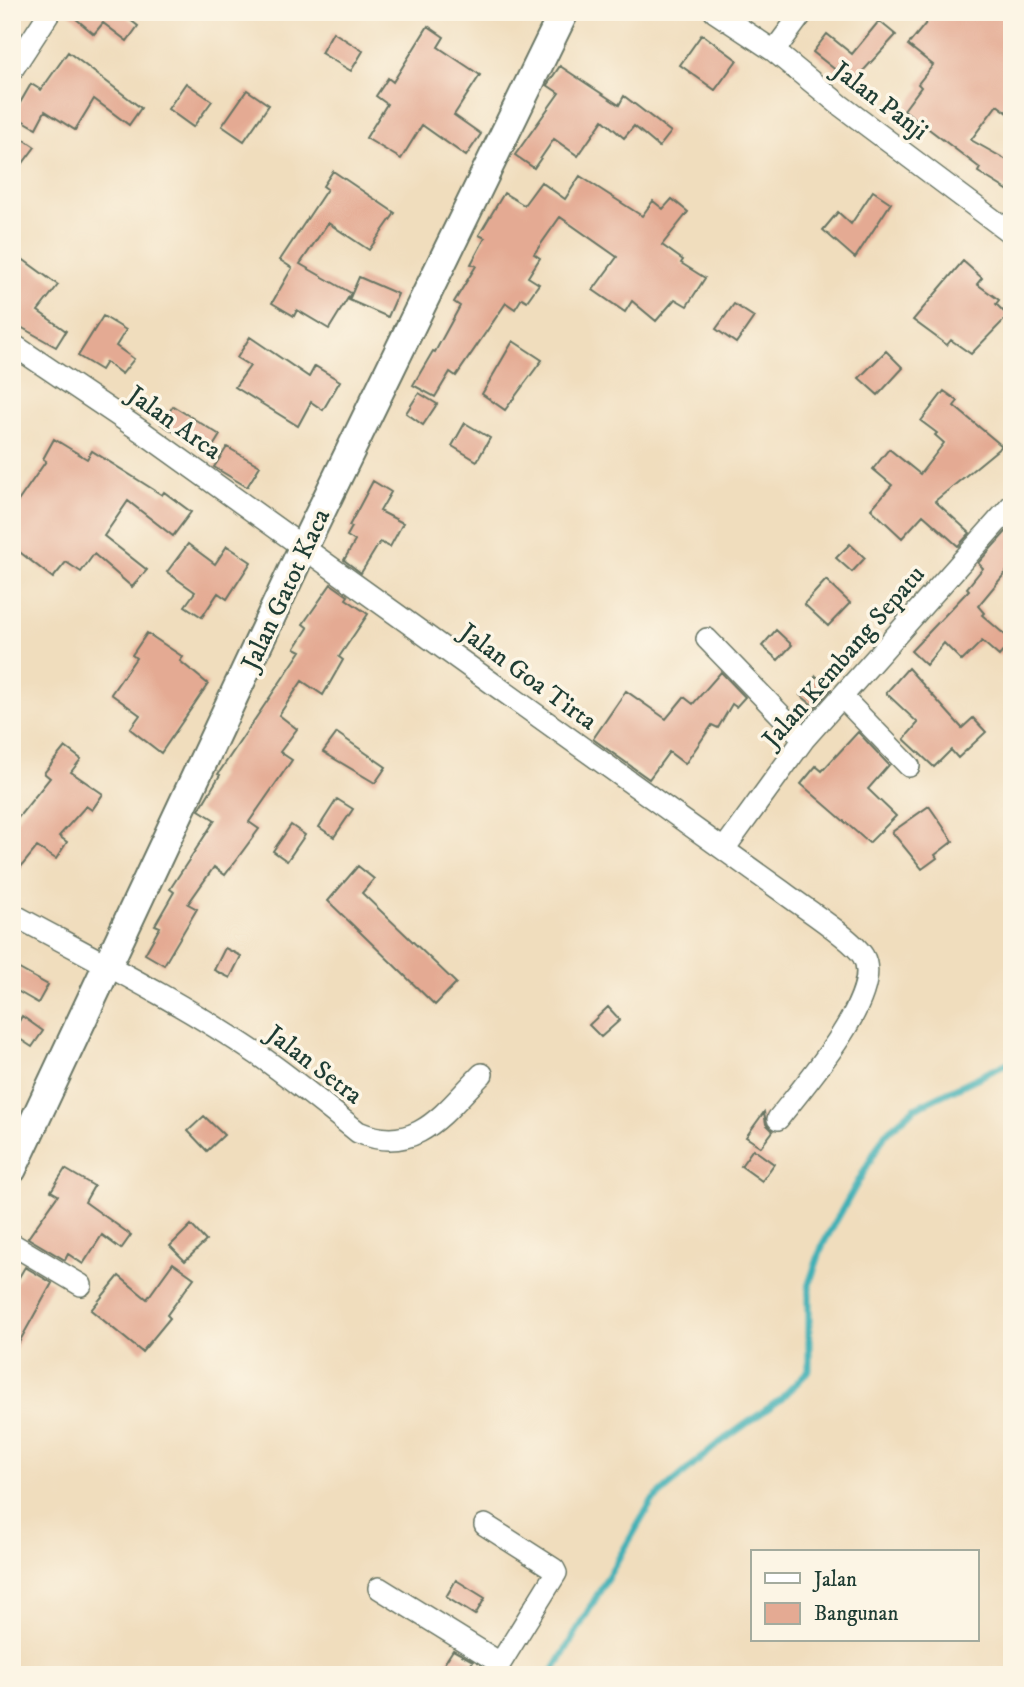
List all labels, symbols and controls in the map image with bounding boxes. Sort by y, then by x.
street label: Jalan Panji [824,53,935,148]
street label: Jalan Arca [119,378,228,468]
street label: Jalan Gatot Kaca [234,504,338,678]
street label: Jalan Kembang Sepatu [754,559,933,757]
street label: Jalan Goa Tirta [451,615,603,738]
street label: Jalan Setra [258,1017,369,1112]
legend [751,1550,978,1642]
text: Jalan [812,1567,857,1593]
text: Bangunan [814,1601,898,1627]

